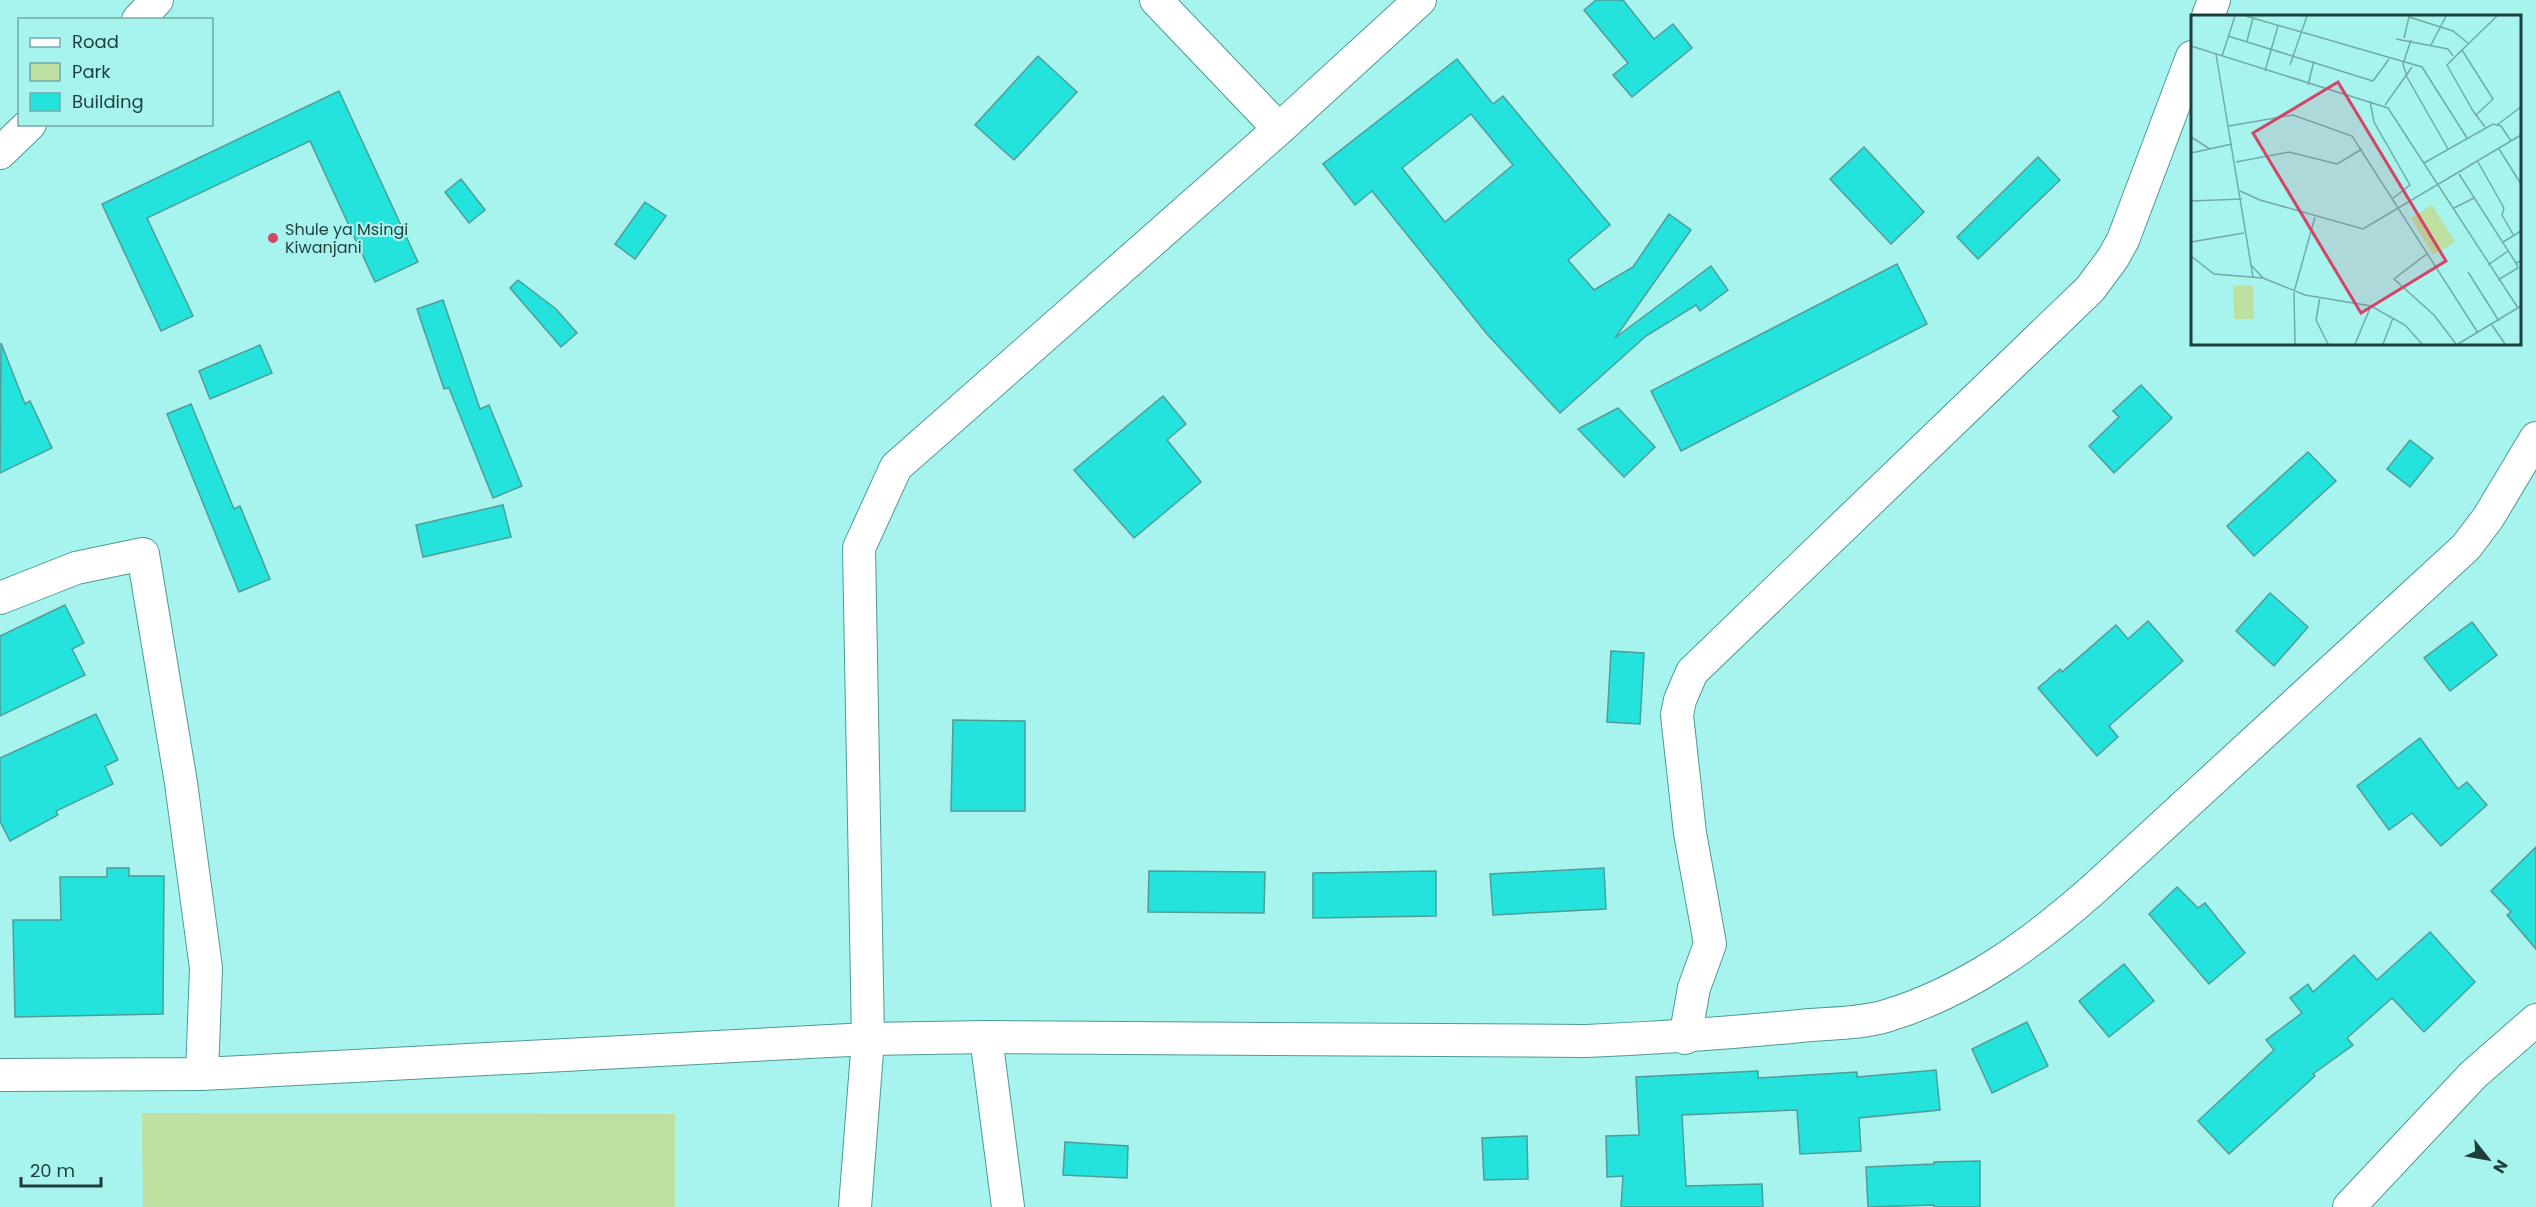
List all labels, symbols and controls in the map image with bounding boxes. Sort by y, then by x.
inset map [2191,15,2521,345]
legend [18,18,213,126]
text: Road [72,29,119,54]
text: Park [72,59,111,84]
text: Building [72,89,144,114]
place label: Shule ya Msingi Kiwanjani [285,218,408,259]
marker: Shule ya Msingi Kiwanjani [266,231,280,245]
north arrow [2458,1129,2518,1189]
scale bar [21,1150,100,1188]
text: N [2487,1155,2513,1178]
text: 20 m [30,1158,75,1183]

